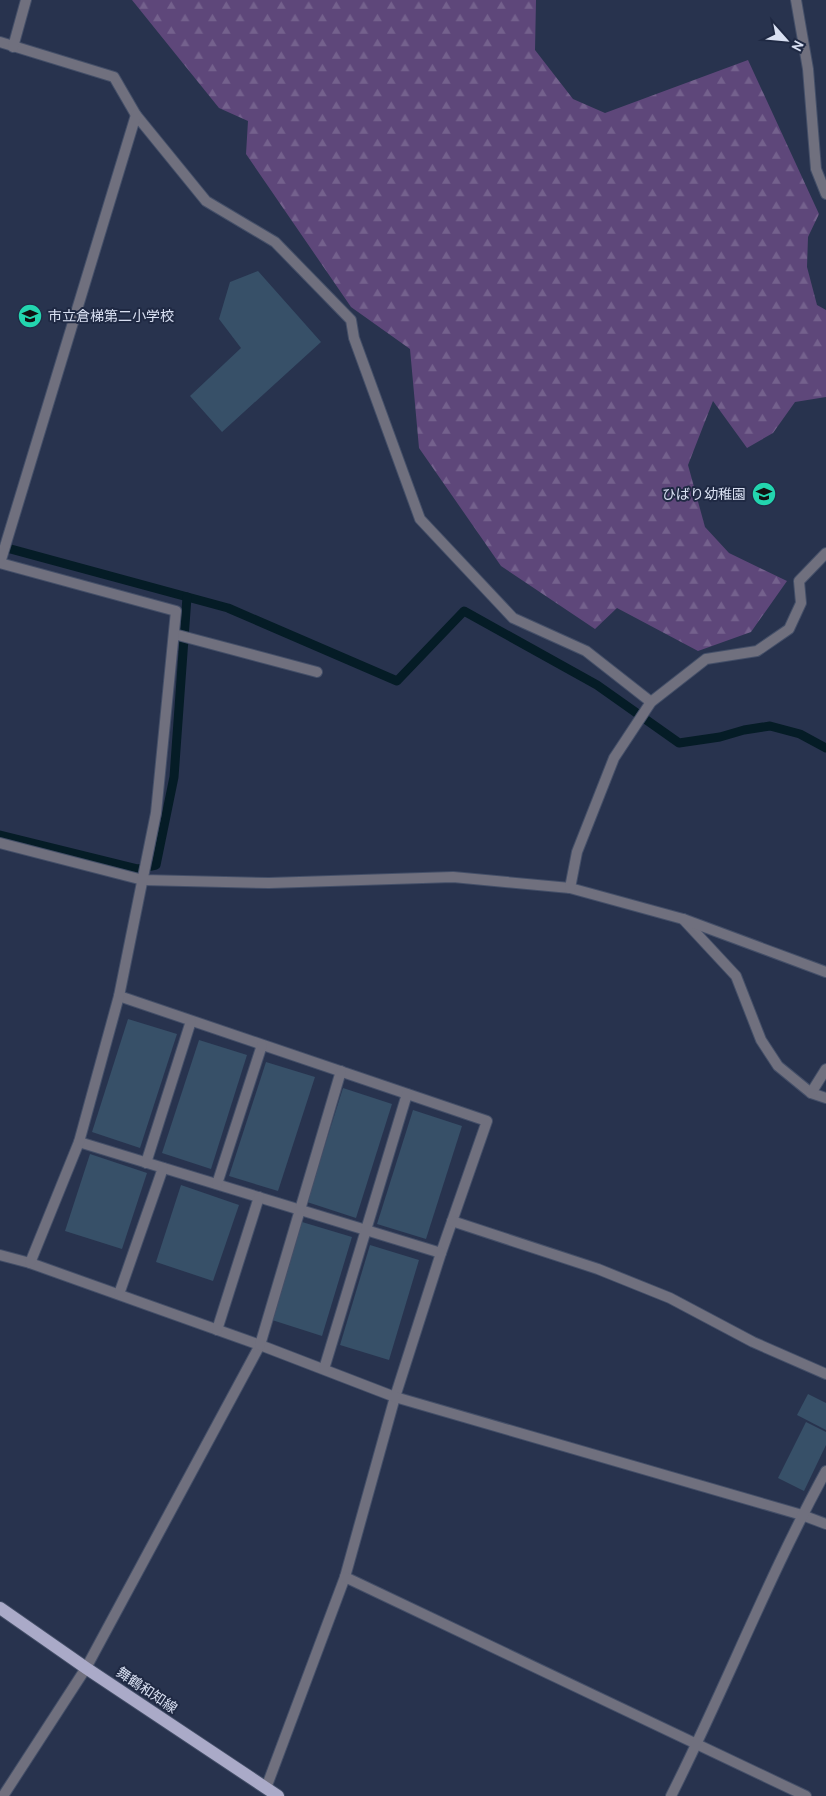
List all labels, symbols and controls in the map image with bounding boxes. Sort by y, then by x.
north arrow [761,15,811,65]
text: N [787,37,808,54]
school or university icon: 市立倉梯第二小学校 [17,303,43,329]
place label: 市立倉梯第二小学校 [48,307,174,325]
school or university icon: ひばり幼稚園 [751,481,777,507]
place label: ひばり幼稚園 [662,485,746,503]
street label: 舞鶴和知線 [113,1663,181,1717]

